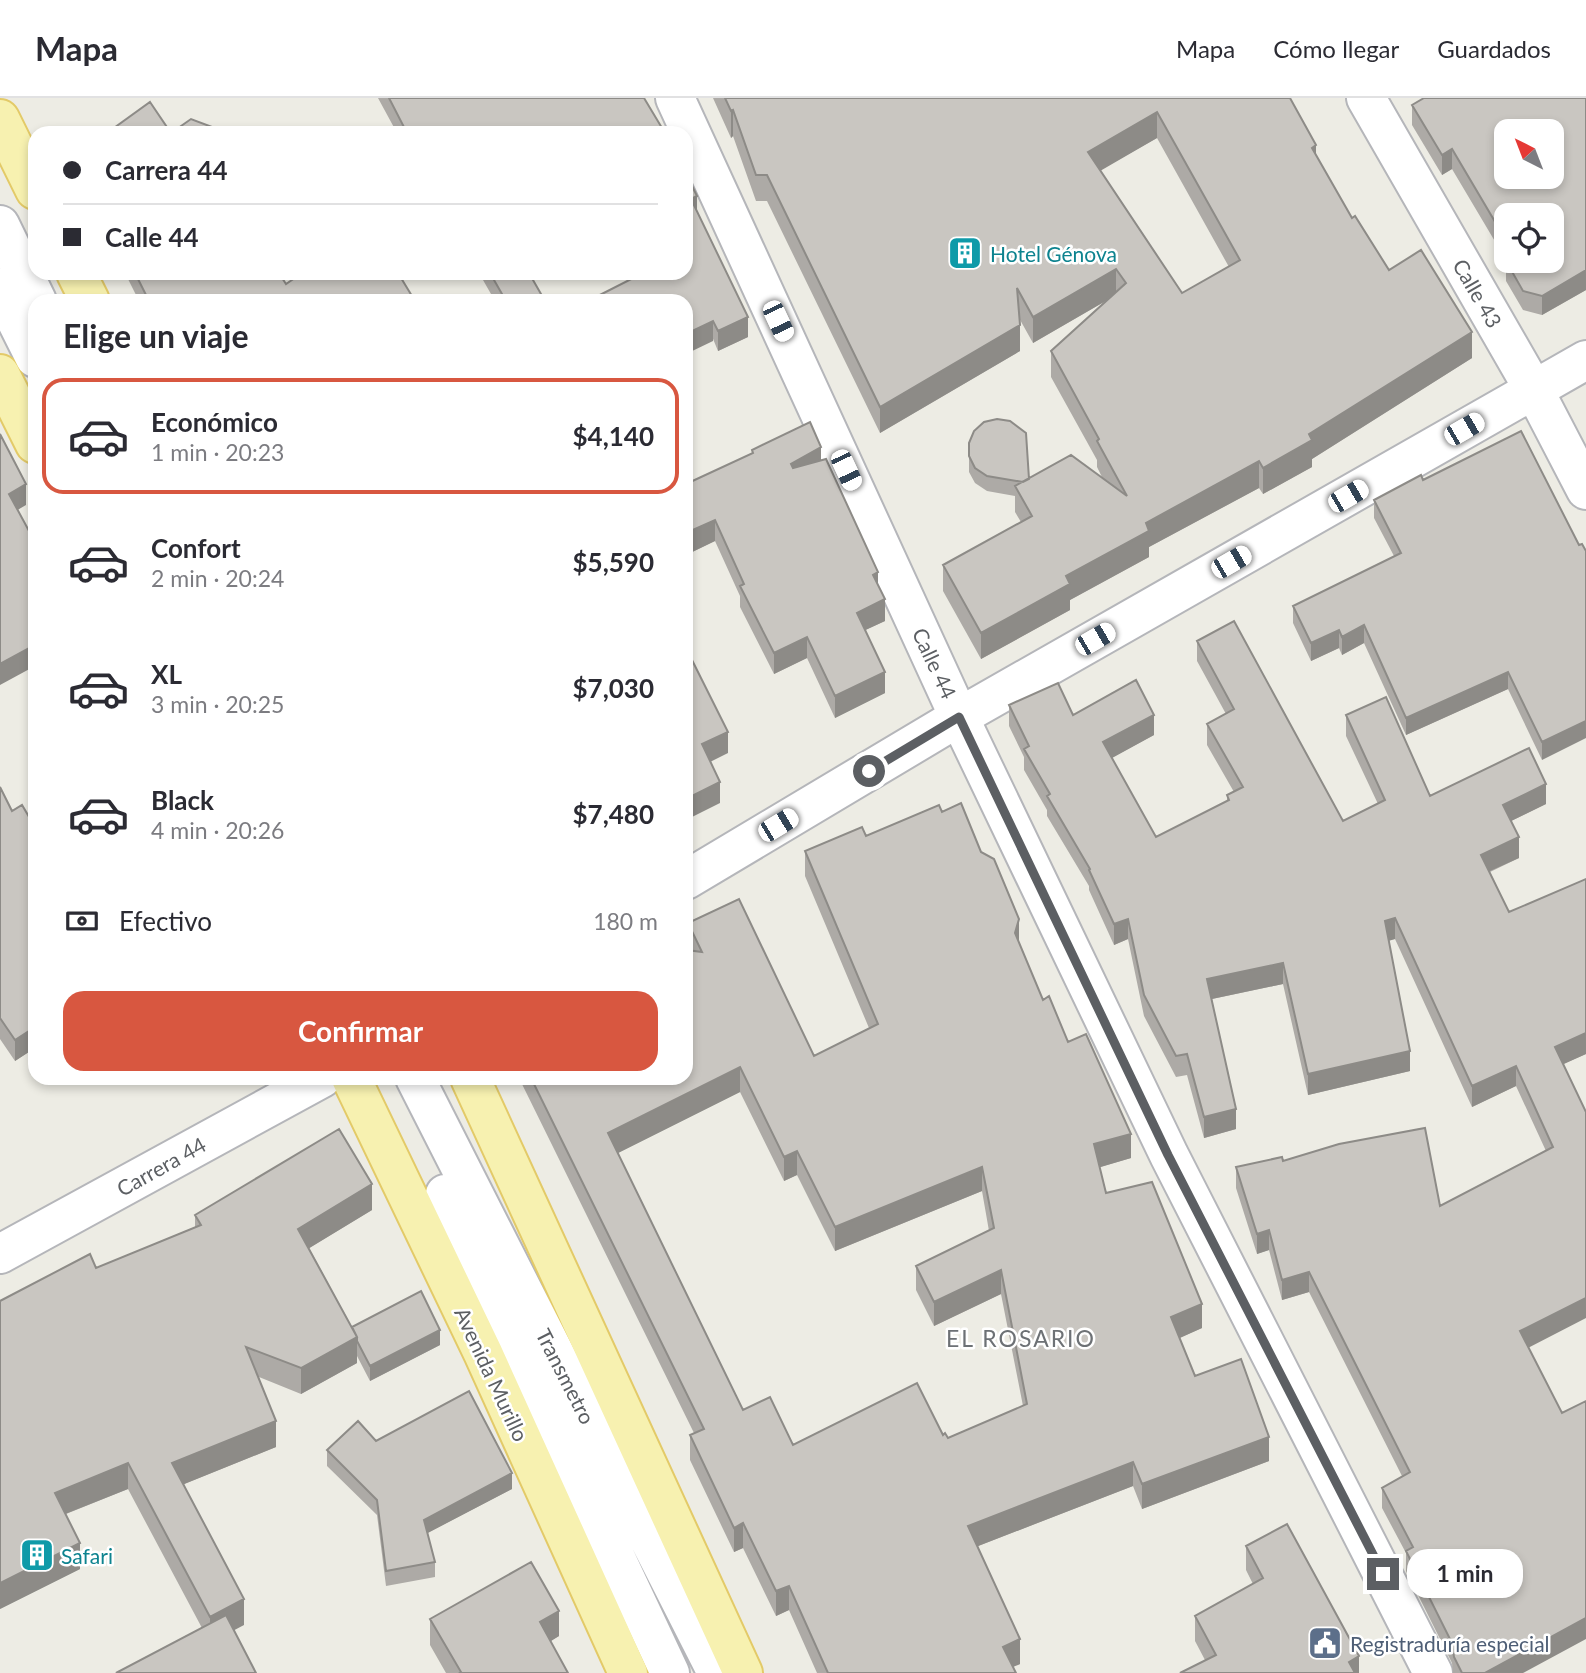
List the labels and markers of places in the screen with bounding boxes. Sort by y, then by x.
building icon: Hotel Génova [946,234,984,272]
place label: Hotel Génova [990,241,1117,266]
building icon: Safari [18,1536,56,1574]
place label: Safari [61,1543,113,1568]
public building icon: Registraduría especial [1306,1624,1344,1662]
place label: Registraduría especial [1350,1631,1550,1656]

